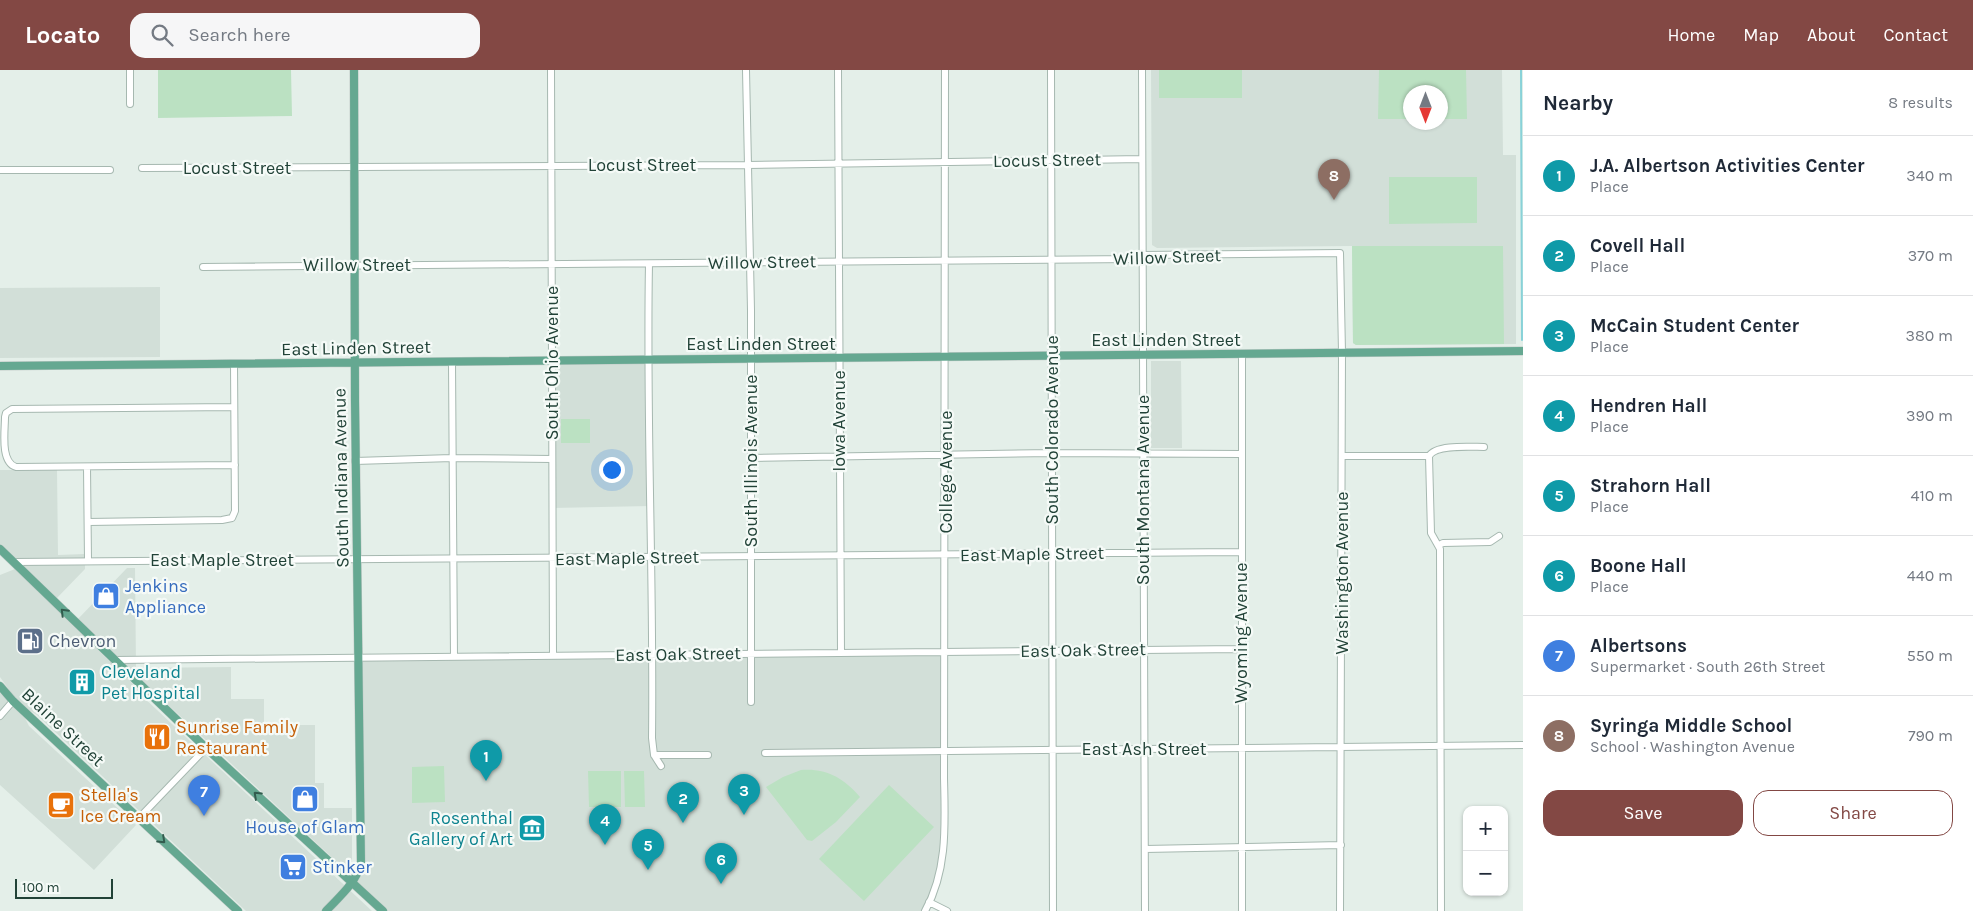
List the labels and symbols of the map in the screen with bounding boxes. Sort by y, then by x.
north arrow [1403,85,1448,130]
street label: Locust Street [993,148,1102,172]
street label: Locust Street [588,154,696,176]
street label: Locust Street [183,157,291,179]
pin: 8 [1318,159,1350,200]
street label: Willow Street [1113,244,1222,270]
street label: Willow Street [708,250,816,274]
street label: Willow Street [303,254,411,276]
street label: South Ohio Avenue [541,286,563,440]
street label: East Linden Street [1091,329,1241,351]
street label: East Linden Street [686,333,836,355]
street label: South Colorado Avenue [1041,335,1063,525]
street label: East Linden Street [281,336,431,360]
street label: Iowa Avenue [828,370,850,472]
street label: South Illinois Avenue [740,374,762,548]
street label: South Indiana Avenue [328,388,354,568]
street label: South Montana Avenue [1132,395,1154,585]
street label: College Avenue [935,410,957,534]
your location [599,457,625,483]
street label: Washington Avenue [1331,491,1353,655]
street label: East Maple Street [960,542,1104,566]
street label: East Maple Street [555,546,699,570]
street label: East Maple Street [150,549,294,571]
street label: Wyoming Avenue [1230,562,1252,704]
place label: Jenkins Appliance [125,575,206,618]
shop icon: Jenkins Appliance [91,581,121,611]
one-way arrow [61,609,70,618]
fuel station icon: Chevron [15,626,45,656]
place label: Chevron [49,630,116,652]
street label: East Oak Street [1020,638,1146,662]
street label: East Oak Street [615,642,741,666]
place label: Cleveland Pet Hospital [101,661,200,704]
building icon: Cleveland Pet Hospital [67,667,97,697]
street label: Blaine Street [17,683,109,771]
place label: Sunrise Family Restaurant [176,716,299,759]
restaurant icon: Sunrise Family Restaurant [142,722,172,752]
street label: East Ash Street [1082,738,1207,760]
pin: 1 [470,740,502,781]
pin: 3 [728,774,760,815]
pin: 7 [188,775,220,816]
pin: 2 [667,782,699,823]
place label: Stella's Ice Cream [80,784,161,827]
shop icon: House of Glam [290,784,320,814]
cafe icon: Stella's Ice Cream [46,790,76,820]
one-way arrow [254,792,263,801]
pin: 4 [589,804,621,845]
place label: Rosenthal Gallery of Art [409,807,513,850]
museum icon: Rosenthal Gallery of Art [517,813,547,843]
place label: House of Glam [245,816,365,838]
pin: 5 [632,829,664,870]
one-way arrow [156,834,165,843]
pin: 6 [705,843,737,884]
supermarket icon: Stinker [278,852,308,882]
place label: Stinker [312,856,372,878]
scale bar [15,876,112,899]

